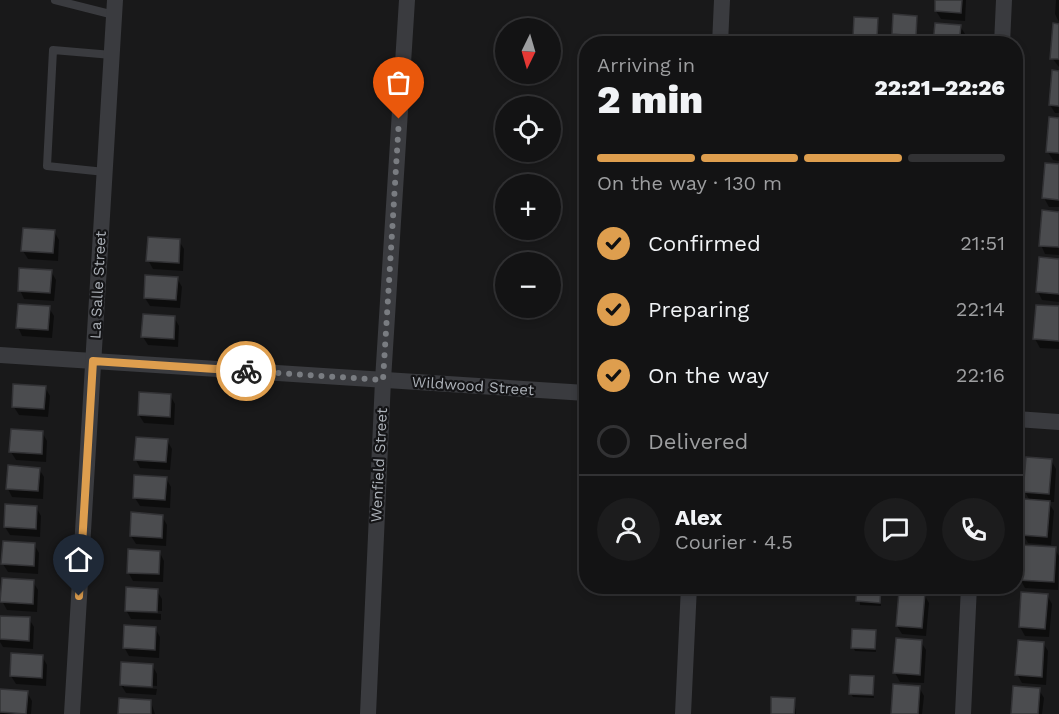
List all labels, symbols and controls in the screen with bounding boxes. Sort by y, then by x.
north arrow [495,18,561,84]
map controls [495,18,561,318]
text: Arriving in [597,53,695,77]
pin [373,57,424,119]
icon: bag [382,66,415,99]
text: 22:21–22:26 [874,75,1005,100]
text: 2 min [597,77,703,122]
button: locate [495,96,561,162]
text: On the way · 130 m [597,171,782,195]
button: + [495,174,561,240]
icon: check [597,227,630,260]
street label: La Salle Street [86,230,110,340]
text: Confirmed [648,231,761,256]
text: 21:51 [960,231,1005,255]
button: − [495,252,561,318]
icon: check [597,293,630,326]
text: Preparing [648,297,749,322]
text: 22:14 [956,297,1005,321]
courier [216,341,276,401]
icon: bike [230,355,263,388]
icon: check [597,359,630,392]
text: On the way [648,363,769,388]
text: 22:16 [956,363,1005,387]
street label: Wildwood Street [411,373,535,399]
street label: Wenfield Street [367,407,391,523]
text: Delivered [648,429,748,454]
button: person [597,498,660,561]
button: chat [864,498,927,561]
button: phone [942,498,1005,561]
text: Alex [675,505,722,530]
text: Courier · 4.5 [675,530,793,554]
pin [53,534,104,596]
icon: home [62,543,95,576]

